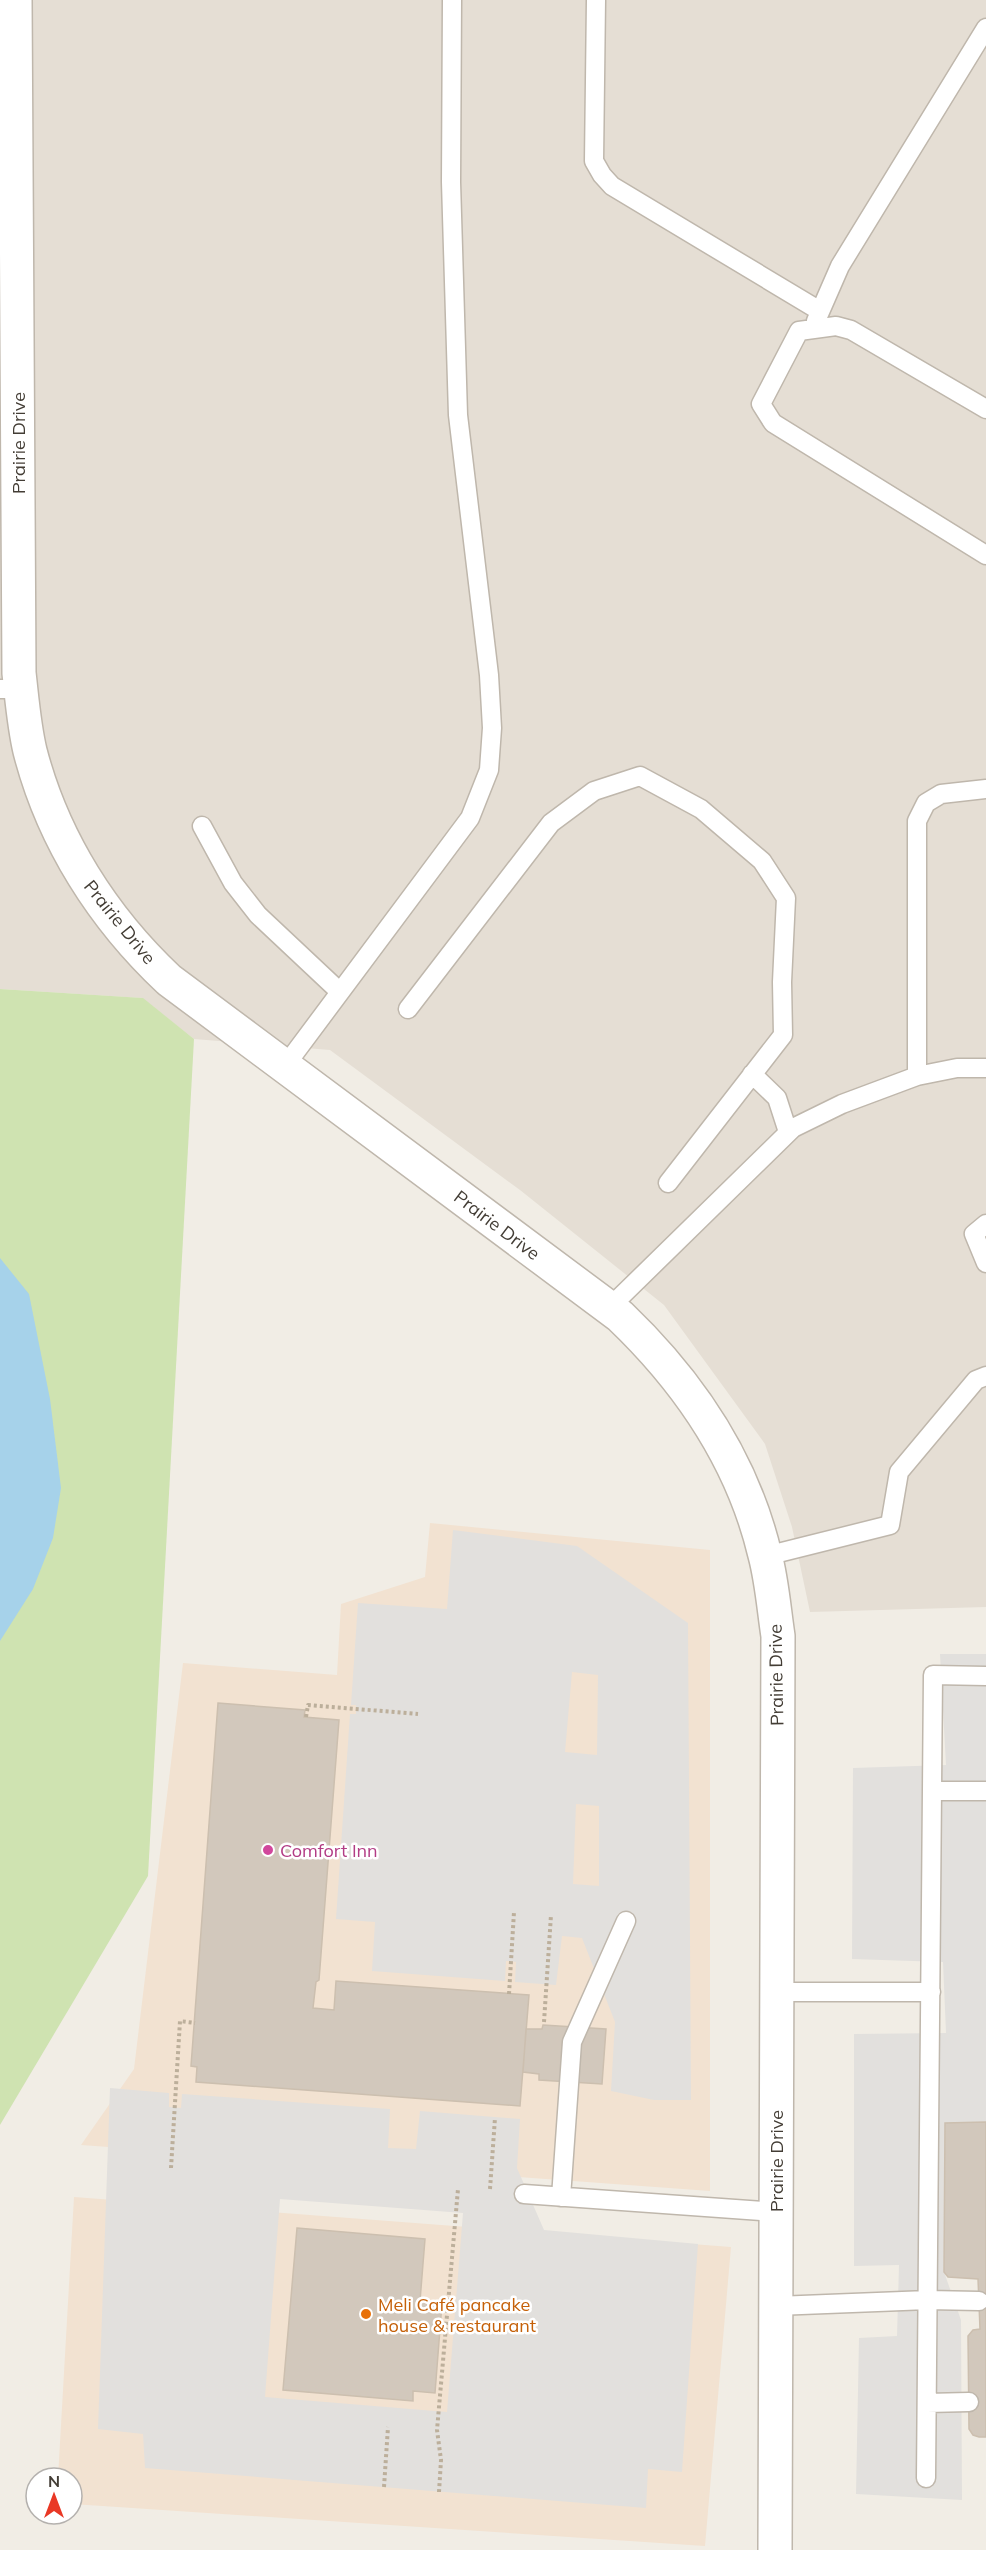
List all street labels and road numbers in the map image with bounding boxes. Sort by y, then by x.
street label: Prairie Drive [7,392,30,494]
street label: Prairie Drive [79,875,161,969]
street label: Prairie Drive [449,1185,545,1265]
street label: Prairie Drive [764,1624,788,1726]
street label: Prairie Drive [765,2110,788,2212]

